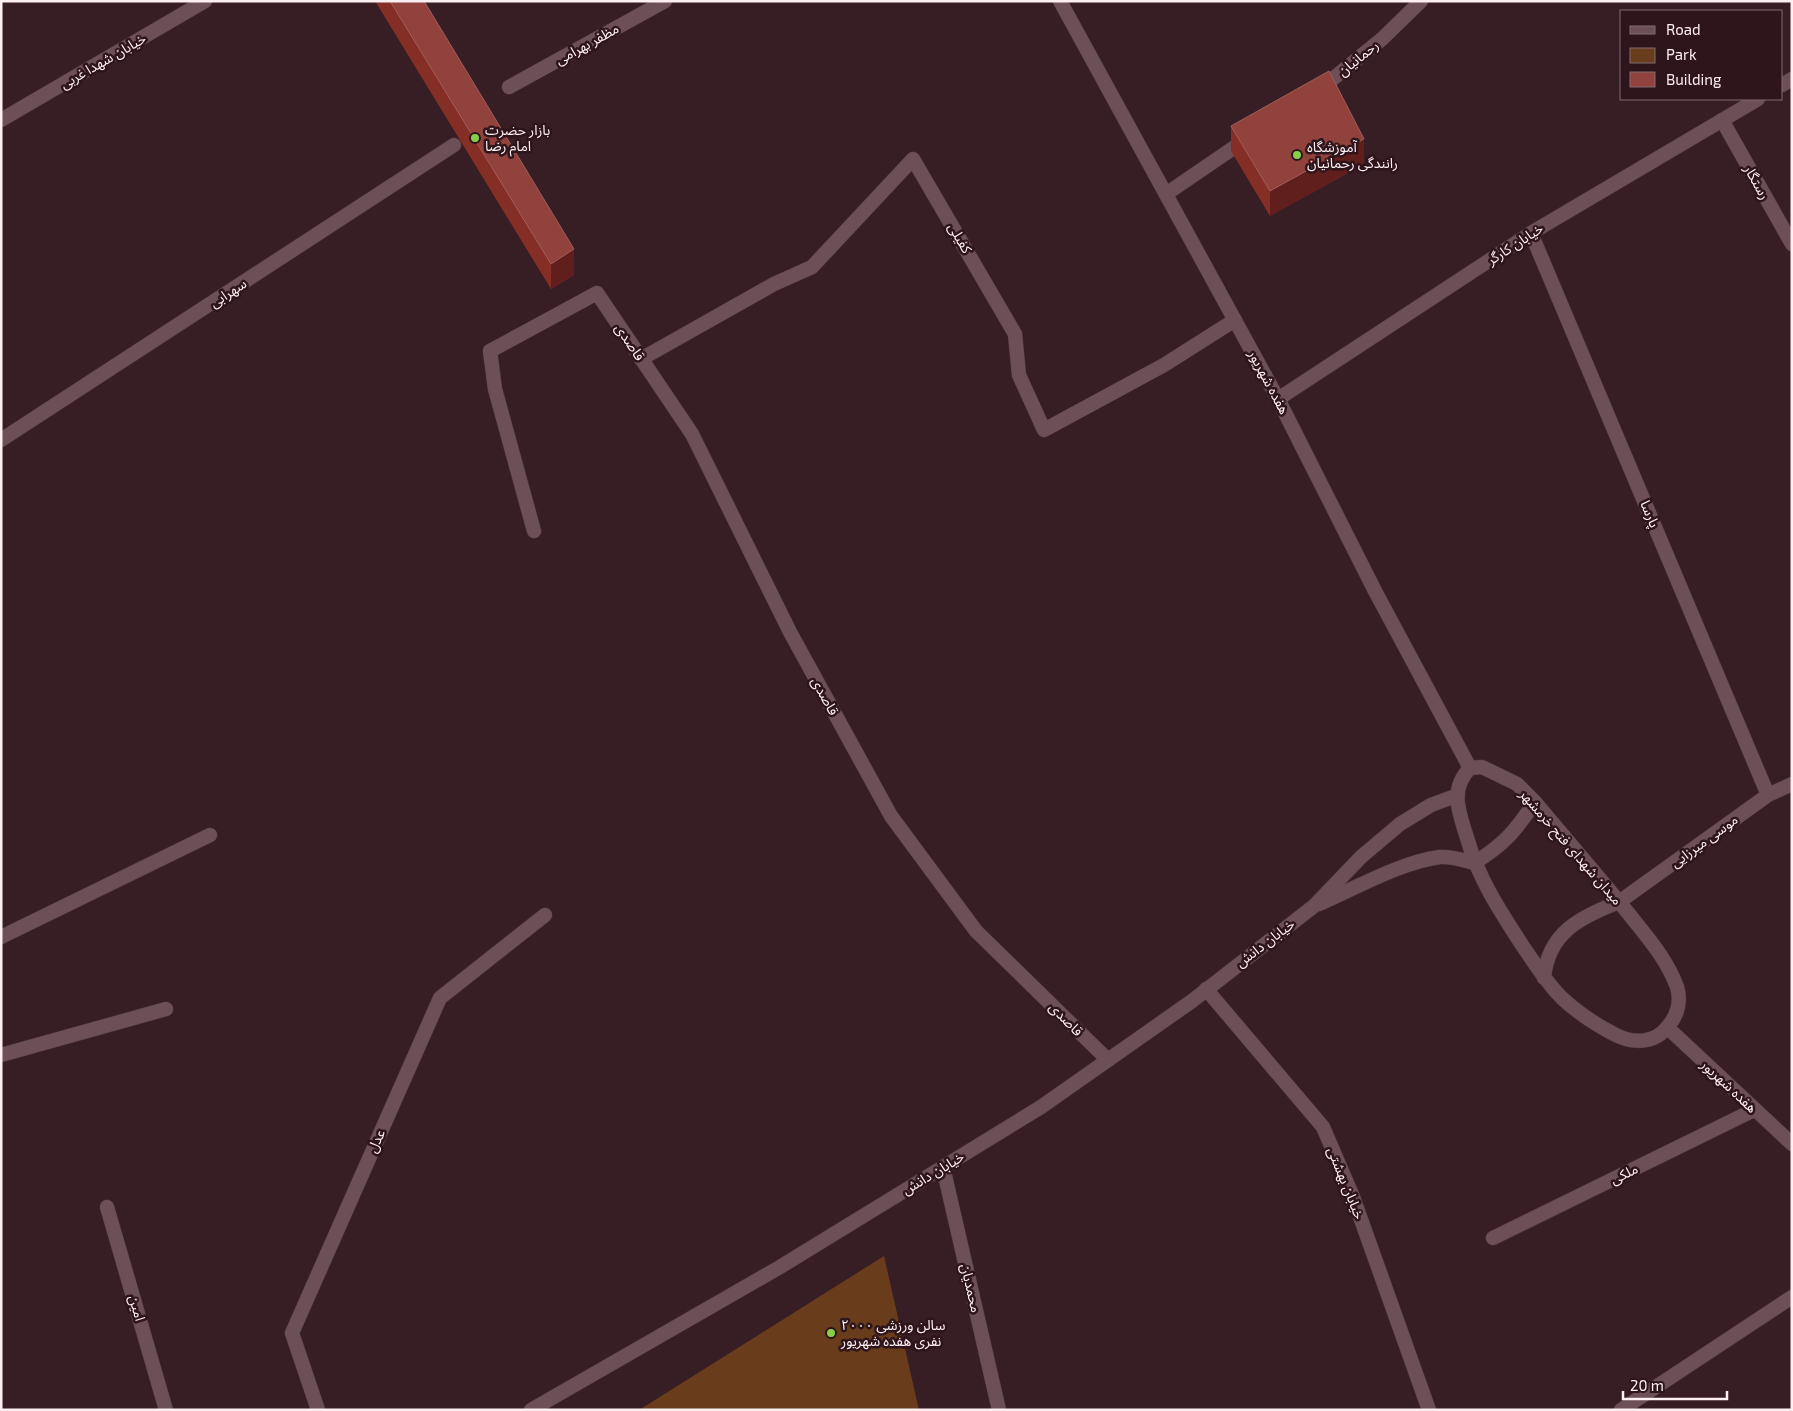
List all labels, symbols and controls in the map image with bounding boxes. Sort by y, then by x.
legend [1620,10,1783,100]
street label: مظفر بهرامی [552,19,622,69]
text: Road [1666,20,1701,38]
street label: خیابان شهدا غربی [57,29,149,93]
street label: رحمانیان [1334,36,1382,80]
text: Park [1666,45,1697,63]
text: Building [1666,70,1722,88]
place label: بازار حضرت امام رضا [485,121,550,157]
marker: بازار حضرت امام رضا [469,132,481,144]
place label: آموزشگاه رانندگی رحمانیان [1307,138,1398,172]
marker: آموزشگاه رانندگی رحمانیان [1291,149,1303,161]
street label: رستگار [1740,160,1774,203]
street label: کفیلی [944,219,976,257]
street label: خیابان کارگر [1482,219,1547,269]
street label: سهرابی [206,274,250,312]
street label: قاصدی [611,320,649,364]
street label: هفده شهریور [1244,346,1293,417]
street label: پارسا [1635,498,1664,531]
street label: قاصدی [807,674,843,718]
street label: میدان شهدای فتح خرمشهر [1514,785,1626,910]
street label: موسی میرزایی [1667,810,1741,872]
street label: خیابان دانش [1232,915,1298,971]
street label: قاصدی [1045,998,1087,1040]
street label: هفده شهریور [1696,1055,1761,1117]
street label: عدل [363,1126,389,1156]
street label: خیابان بهشتی [1323,1144,1369,1222]
street label: خیابان دانش [899,1147,967,1199]
street label: ملکی [1607,1160,1641,1188]
street label: محمدیان [957,1262,985,1314]
street label: امین [125,1293,149,1323]
place label: سالن ورزشی ۲۰۰۰ نفری هفده شهریور [840,1316,946,1350]
marker: سالن ورزشی ۲۰۰۰ نفری هفده شهریور [825,1327,837,1339]
scale bar [1623,1368,1727,1400]
text: 20 m [1630,1376,1664,1394]

